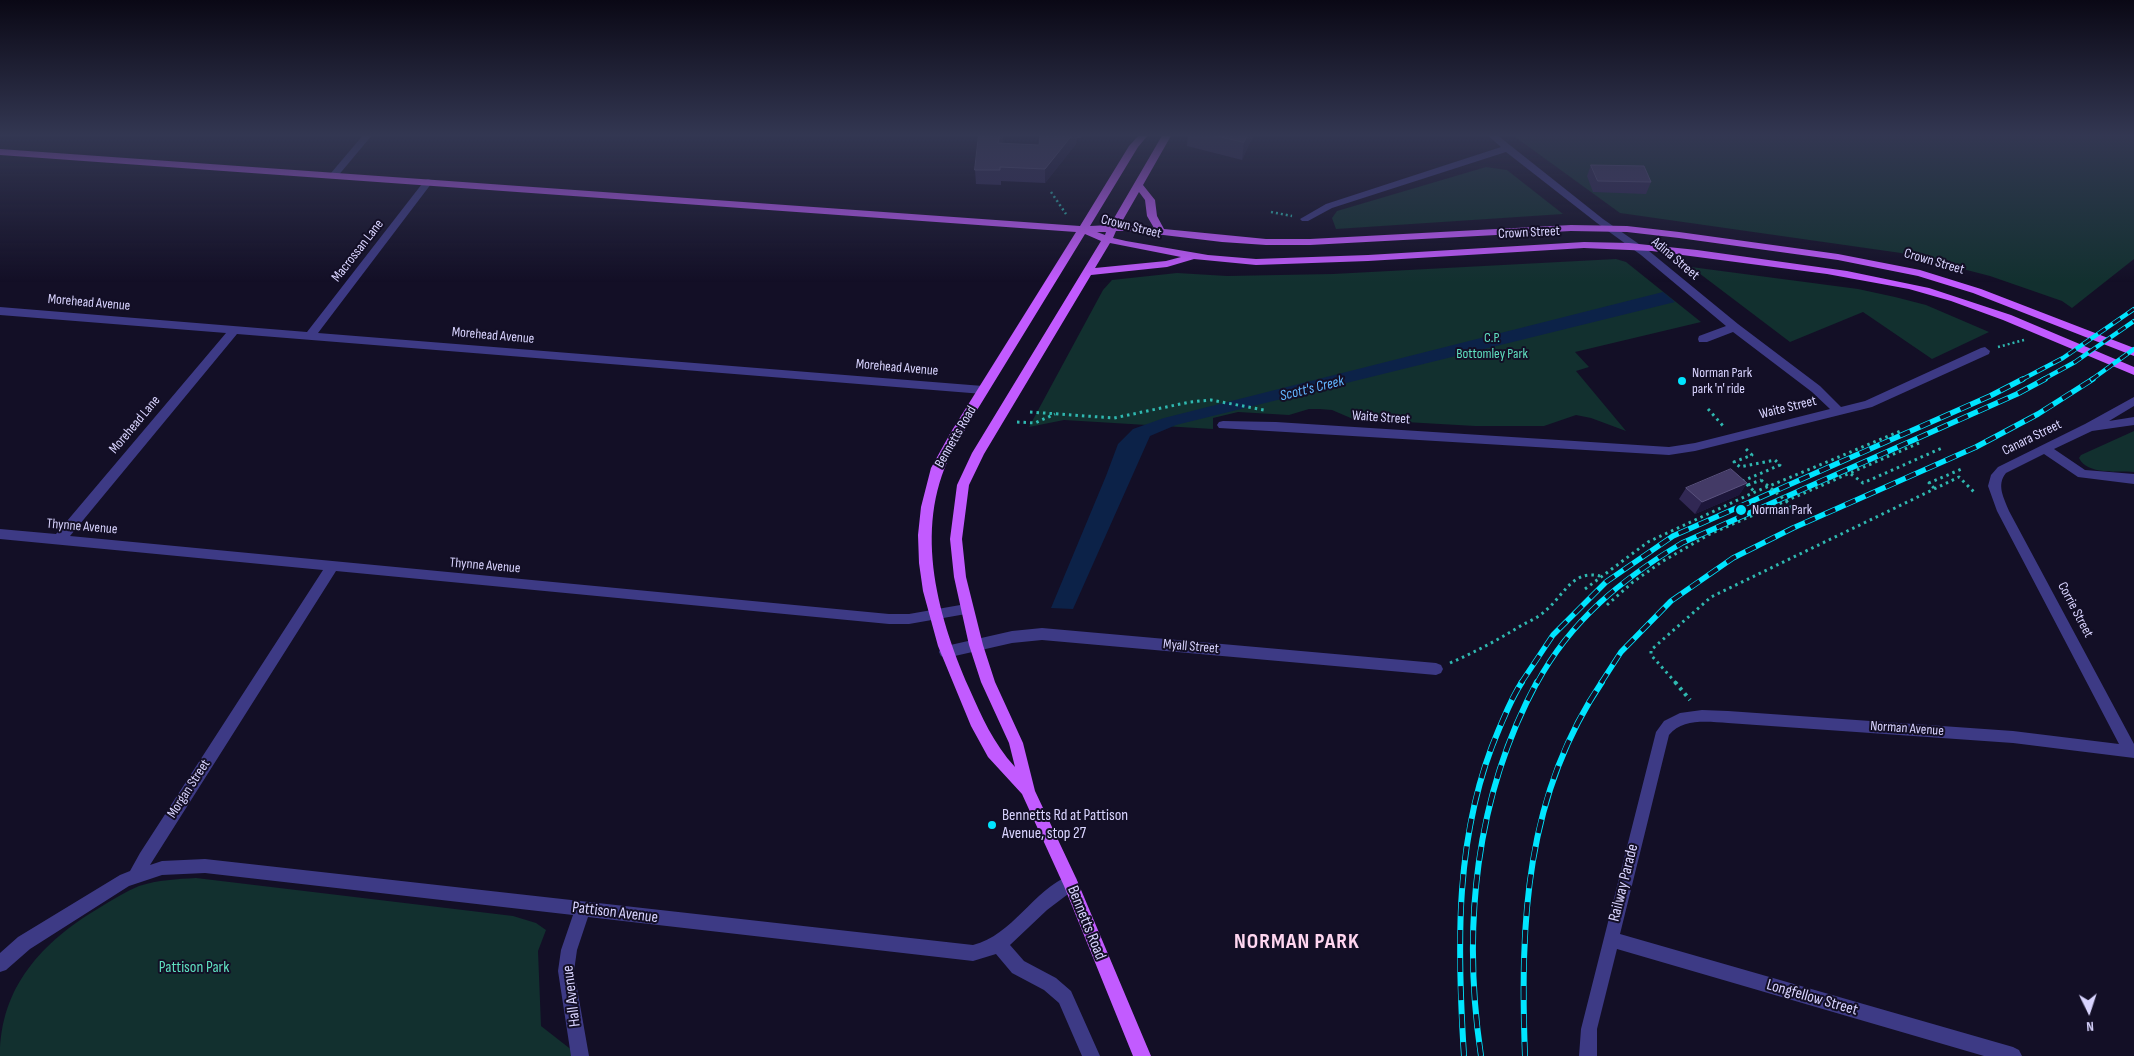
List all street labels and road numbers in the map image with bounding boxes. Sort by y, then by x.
street label: Crown Street [1099,211,1163,243]
street label: Macrossan Lane [328,216,388,286]
street label: Crown Street [1498,223,1560,243]
street label: Adina Street [1648,234,1702,284]
street label: Crown Street [1902,245,1966,279]
street label: Morehead Avenue [47,291,131,315]
street label: Morehead Avenue [451,324,535,348]
street label: Morehead Avenue [855,356,939,380]
street label: Morehead Lane [106,392,164,458]
street label: Waite Street [1758,393,1818,423]
street label: Bennetts Road [932,403,980,471]
street label: Waite Street [1351,408,1411,428]
street label: Canara Street [1999,416,2065,460]
street label: Thynne Avenue [46,516,118,538]
street label: Thynne Avenue [449,555,521,577]
street label: Corrie Street [2053,579,2097,641]
street label: Myall Street [1162,636,1220,658]
street label: Norman Avenue [1870,718,1944,740]
street label: Morgan Street [164,757,214,821]
street label: Railway Parade [1605,842,1643,924]
street label: Bennetts Road [1062,883,1110,963]
street label: Pattison Avenue [571,898,659,928]
street label: Hall Avenue [559,964,585,1028]
street label: Longfellow Street [1764,976,1860,1020]

